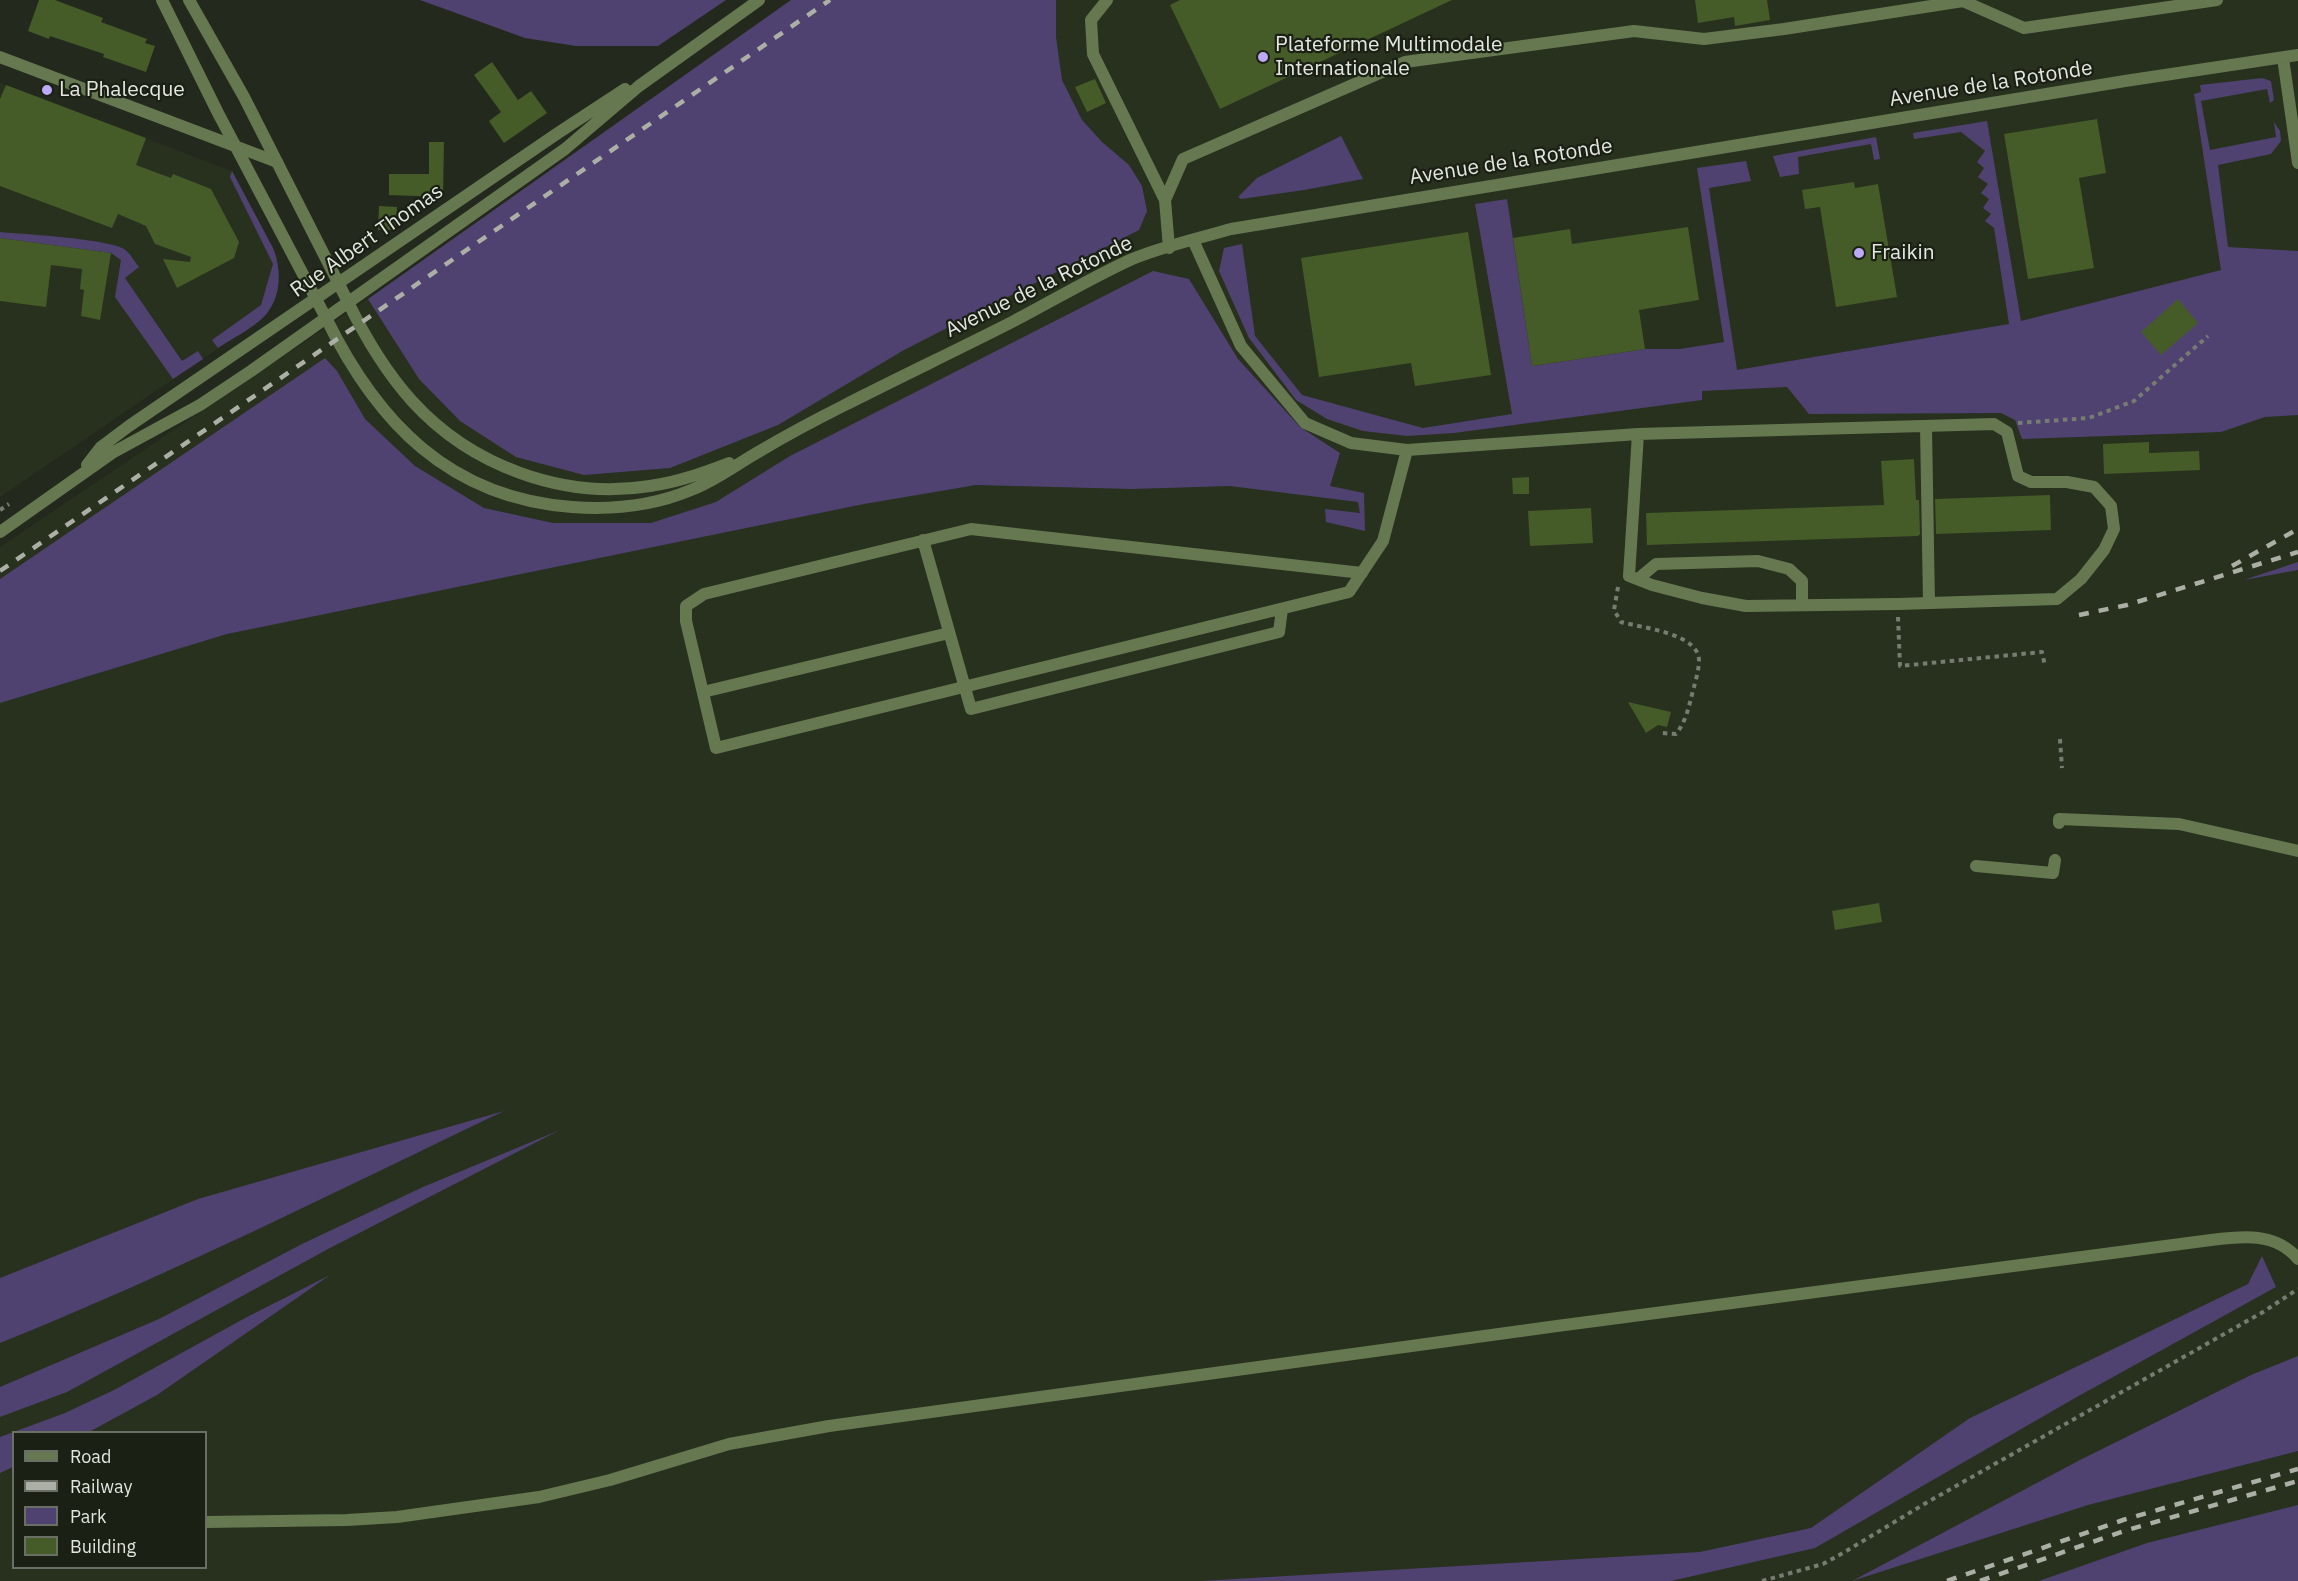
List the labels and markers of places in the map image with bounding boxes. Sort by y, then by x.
place label: Plateforme Multimodale Internationale [1275,32,1502,82]
marker: Plateforme Multimodale Internationale [1256,50,1270,64]
place label: La Phalecque [59,77,185,103]
marker: La Phalecque [40,83,54,97]
place label: Fraikin [1871,240,1935,266]
marker: Fraikin [1852,246,1866,260]

